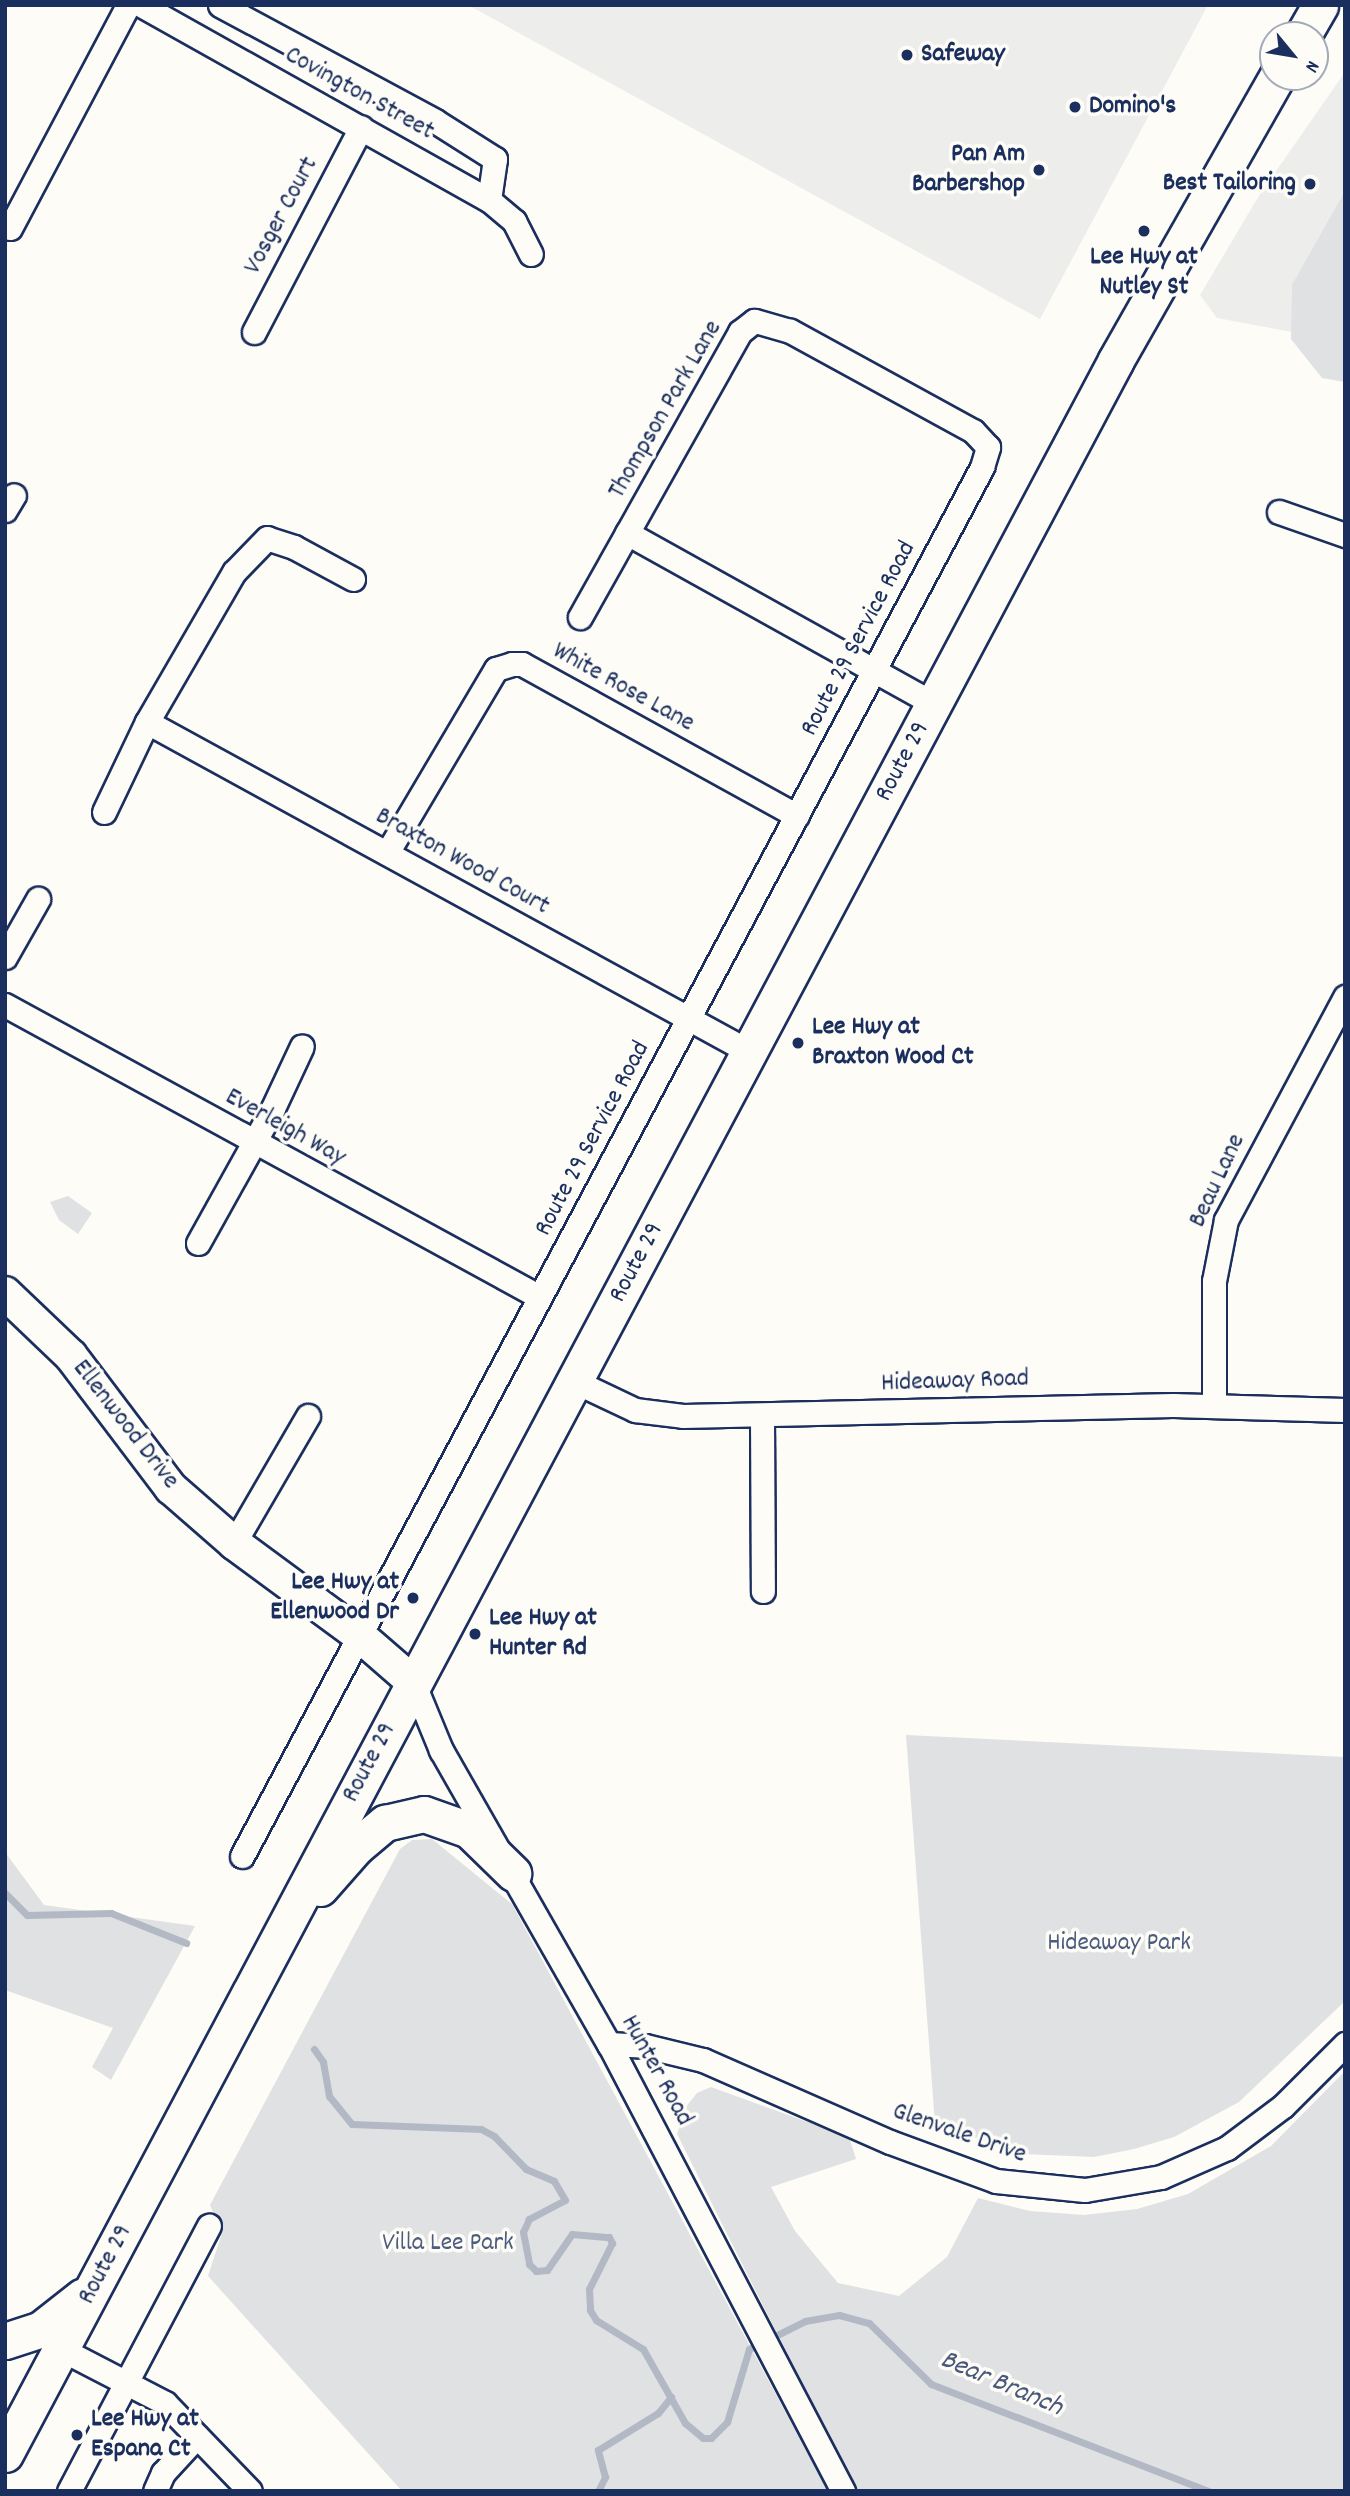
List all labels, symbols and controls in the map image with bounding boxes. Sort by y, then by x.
north arrow [1259,21,1329,91]
place label: Safeway [921,39,1005,71]
street label: Covington Street [279,40,439,148]
marker: Safeway [899,47,915,63]
text: N [1297,55,1325,77]
place label: Domino's [1089,91,1176,123]
marker: Domino's [1067,99,1083,115]
place label: Pan Am Barbershop [912,139,1025,200]
street label: Vosger Court [238,152,326,280]
marker: Pan Am Barbershop [1031,162,1047,178]
place label: Best Tailoring [1163,168,1296,200]
marker: Best Tailoring [1302,176,1318,192]
marker: Lee Hwy at Nutley St [1136,223,1152,239]
place label: Lee Hwy at Nutley St [1090,242,1198,304]
street label: Thompson Park Lane [602,315,730,505]
street label: Route 29 Service Road [794,536,924,742]
street label: White Rose Lane [547,636,699,740]
street label: Route 29 [869,717,937,807]
street label: Braxton Wood Court [370,801,554,923]
place label: Lee Hwy at Braxton Wood Ct [812,1012,974,1074]
marker: Lee Hwy at Braxton Wood Ct [790,1035,806,1051]
street label: Route 29 Service Road [528,1036,658,1242]
street label: Everleigh Way [219,1082,351,1174]
street label: Beau Lane [1183,1129,1253,1233]
street label: Route 29 [603,1218,671,1308]
street label: Ellenwood Drive [65,1354,185,1496]
street label: Hideaway Road [881,1364,1029,1400]
place label: Lee Hwy at Ellenwood Dr [270,1567,399,1628]
marker: Lee Hwy at Ellenwood Dr [405,1590,421,1606]
place label: Lee Hwy at Hunter Rd [489,1603,597,1664]
marker: Lee Hwy at Hunter Rd [467,1626,483,1642]
street label: Route 29 [336,1718,404,1808]
park label: Hideaway Park [1047,1928,1191,1960]
street label: Hunter Road [613,2010,699,2132]
street label: Glenvale Drive [888,2097,1030,2171]
street label: Route 29 [72,2220,140,2310]
park label: Villa Lee Park [382,2228,514,2260]
water label: Bear Branch [935,2344,1067,2426]
place label: Lee Hwy at Espana Ct [91,2404,199,2466]
marker: Lee Hwy at Espana Ct [69,2427,85,2443]

